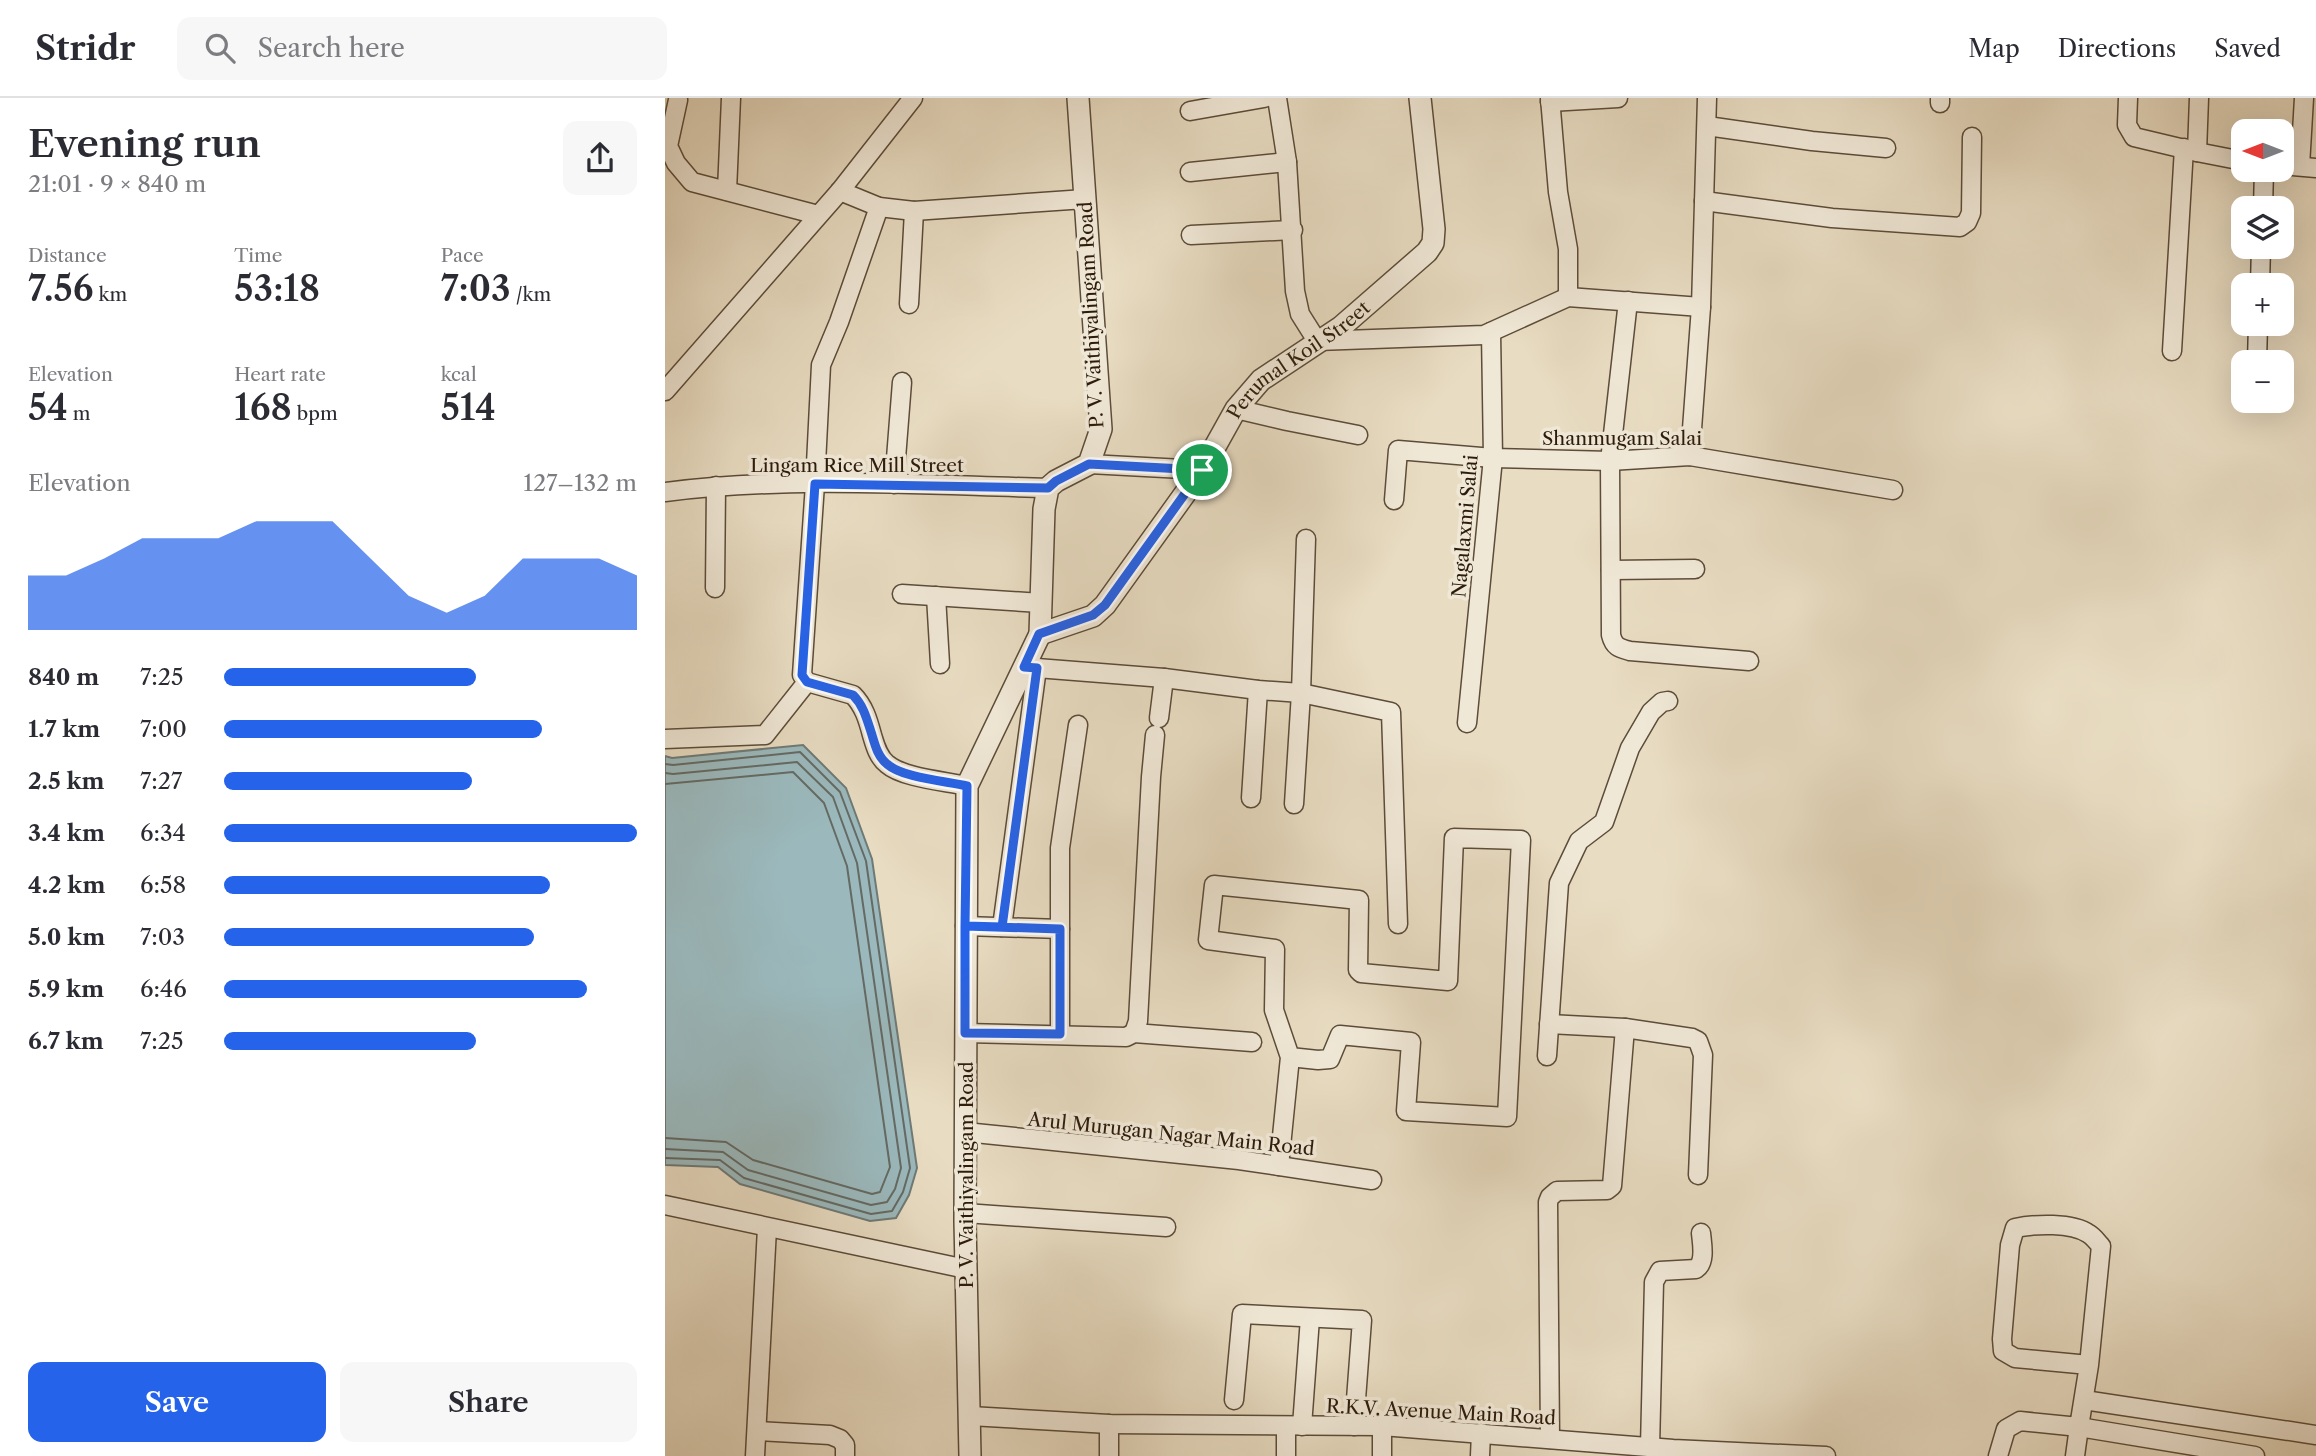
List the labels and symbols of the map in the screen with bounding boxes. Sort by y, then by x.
north arrow [2231,119,2294,182]
street label: P. V. Vaithiyalingam Road [1074,201,1108,429]
street label: Perumal Koil Street [1222,296,1374,422]
street label: Shanmugam Salai [1542,427,1702,450]
pin [1172,440,1232,500]
street label: Nagalaxmi Salai [1447,453,1483,598]
street label: Lingam Rice Mill Street [750,454,964,477]
street label: P. V. Vaithiyalingam Road [955,1061,978,1289]
street label: Arul Murugan Nagar Main Road [1025,1107,1316,1161]
street label: R.K.V. Avenue Main Road [1325,1394,1557,1430]

